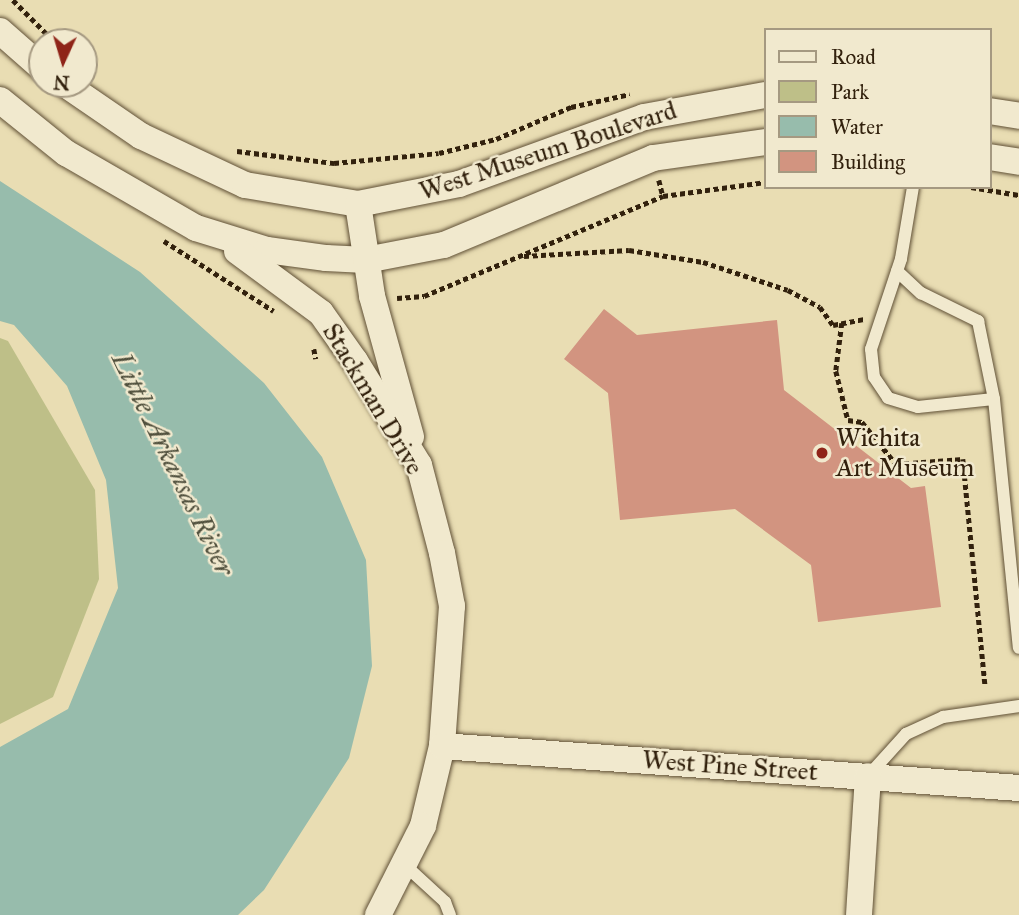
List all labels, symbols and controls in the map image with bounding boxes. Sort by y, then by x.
north arrow [28,28,98,98]
legend [764,28,991,189]
text: Road [831,44,876,70]
text: N [53,70,70,94]
text: Park [831,79,869,105]
street label: West Museum Boulevard [415,95,681,207]
text: Water [831,114,883,140]
text: Building [831,149,905,175]
street label: Stackman Drive [316,318,430,480]
water label: Little Arkansas River [104,347,242,581]
place label: Wichita Art Museum [836,422,974,484]
marker: Wichita Art Museum [814,445,830,461]
street label: West Pine Street [641,744,819,788]

